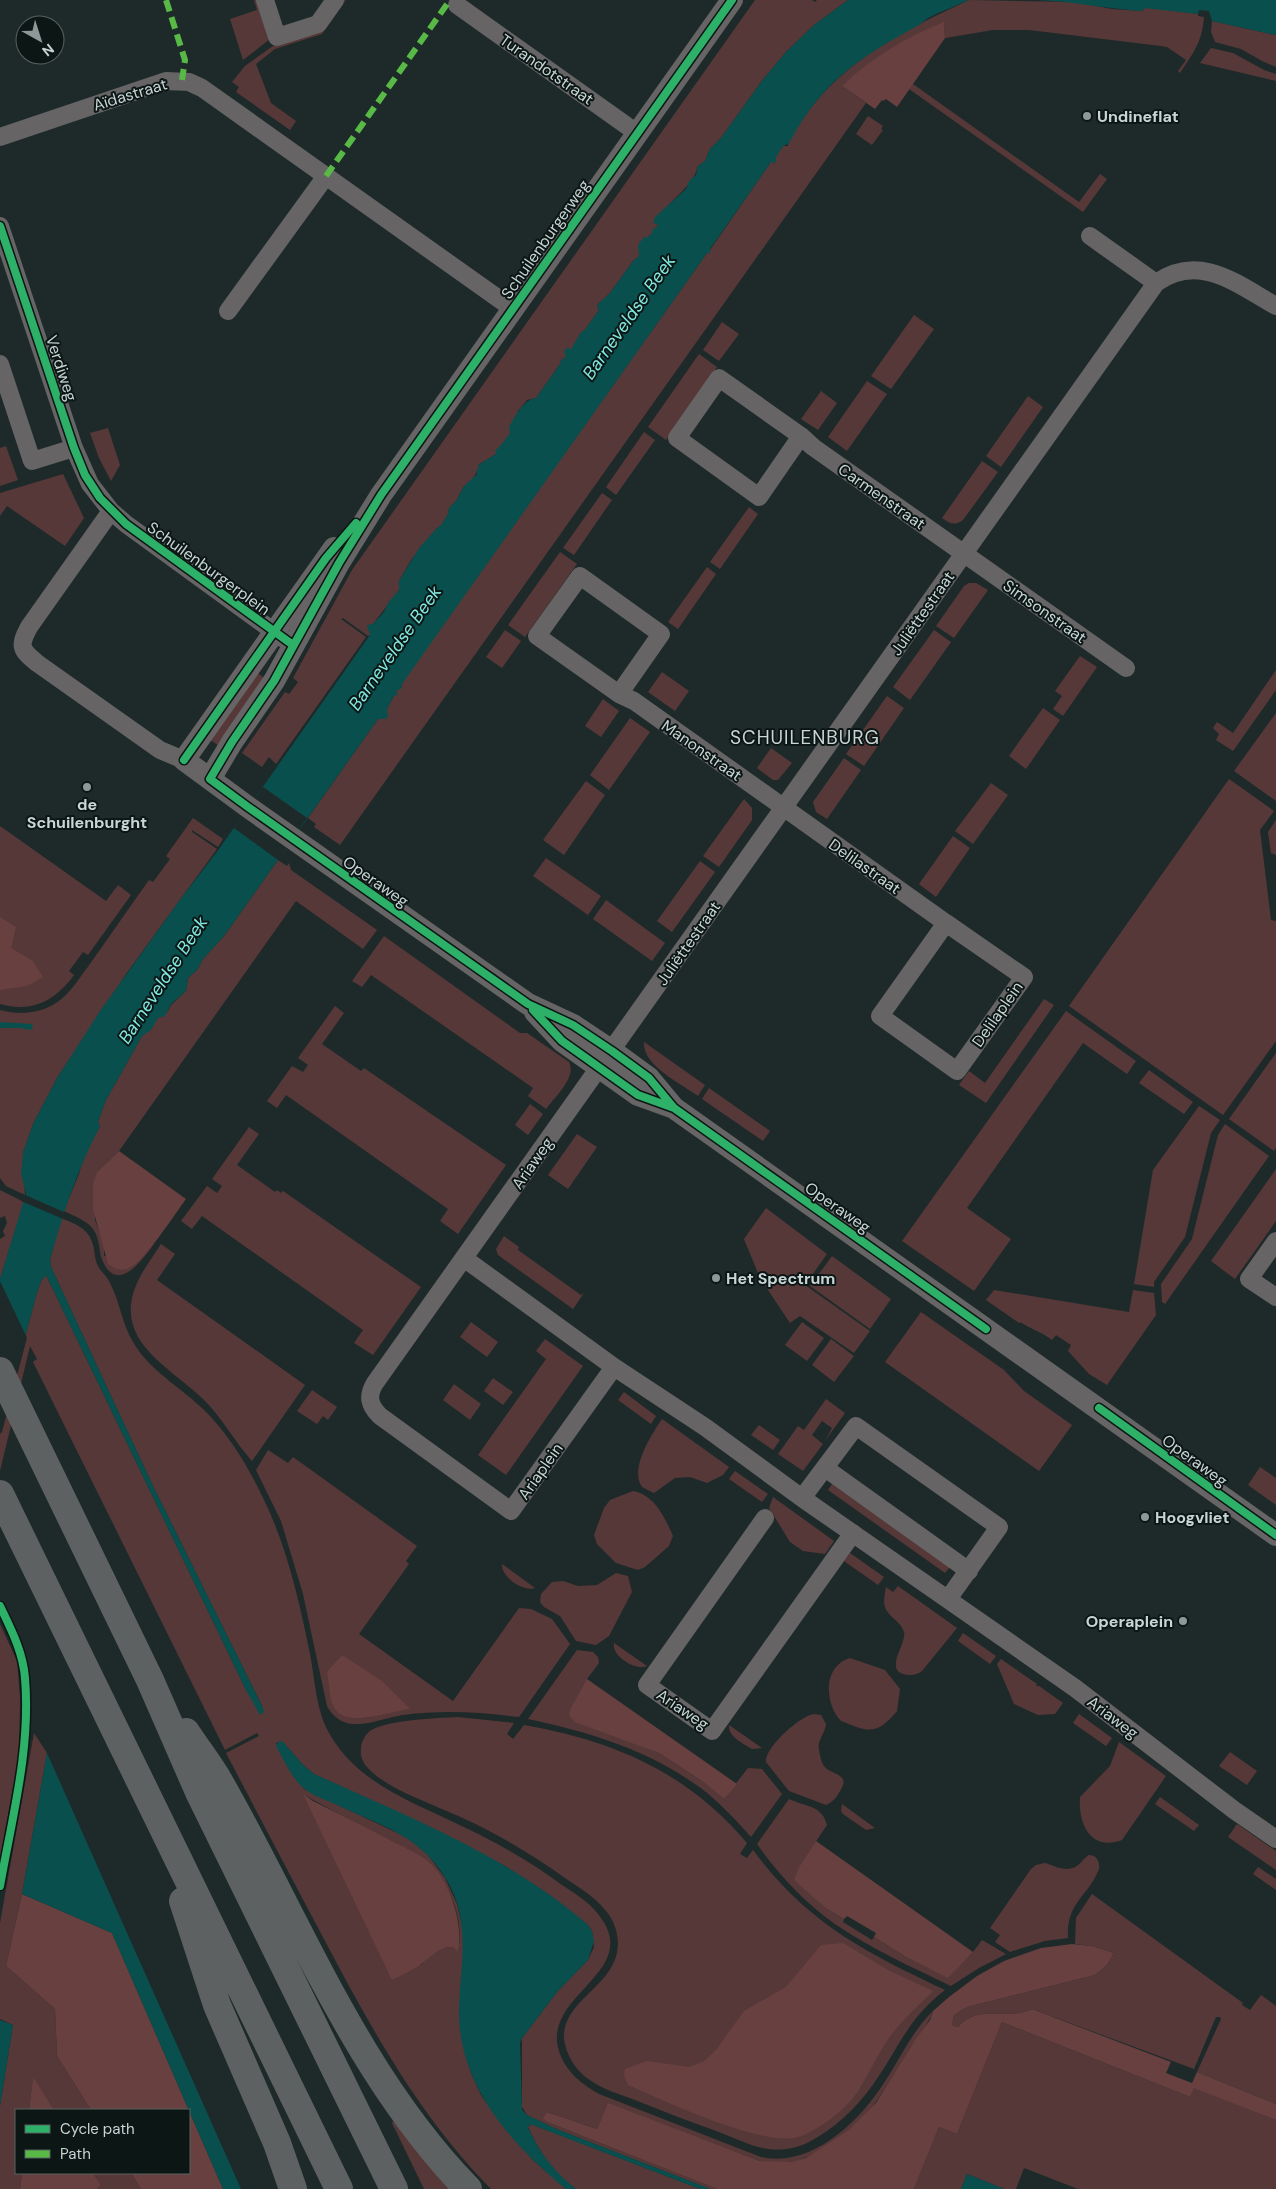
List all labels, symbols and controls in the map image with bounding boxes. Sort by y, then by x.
north arrow [15,15,65,65]
street label: Turandotstraat [496,29,598,110]
text: N [39,40,58,60]
street label: Aïdastraat [91,73,170,116]
place label: Undineflat [1097,106,1179,127]
marker: Undineflat [1081,110,1093,122]
street label: Schuilenburgerweg [496,176,594,303]
water label: Barneveldse Beek [577,249,682,384]
street label: Verdiweg [41,333,82,404]
street label: Carmenstraat [834,459,929,534]
street label: Schuilenburgerplein [143,517,274,620]
street label: Juliëttestraat [886,567,959,660]
street label: Simsonstraat [999,575,1091,648]
water label: Barneveldse Beek [343,580,448,715]
street label: Manonstraat [657,715,746,786]
district label: SCHUILENBURG [730,725,880,750]
marker: de Schuilenburght [81,781,93,793]
place label: de Schuilenburght [27,794,147,833]
street label: Delilastraat [825,834,905,899]
street label: Operaweg [339,851,413,912]
street label: Juliëttestraat [652,897,725,990]
water label: Barneveldse Beek [113,911,214,1048]
street label: Delilaplein [967,977,1028,1051]
street label: Ariaweg [507,1133,558,1193]
street label: Operaweg [801,1177,875,1238]
place label: Het Spectrum [726,1268,835,1289]
marker: Het Spectrum [710,1272,722,1284]
street label: Operaweg [1158,1430,1232,1491]
street label: Ariaplein [513,1439,568,1504]
place label: Hoogvliet [1155,1507,1229,1528]
marker: Hoogvliet [1139,1511,1151,1523]
place label: Operaplein [1086,1611,1173,1632]
marker: Operaplein [1177,1615,1189,1627]
street label: Ariaweg [652,1684,713,1735]
street label: Ariaweg [1083,1691,1143,1744]
legend [15,2109,190,2174]
text: Cycle path [60,2119,135,2139]
text: Path [60,2144,91,2164]

